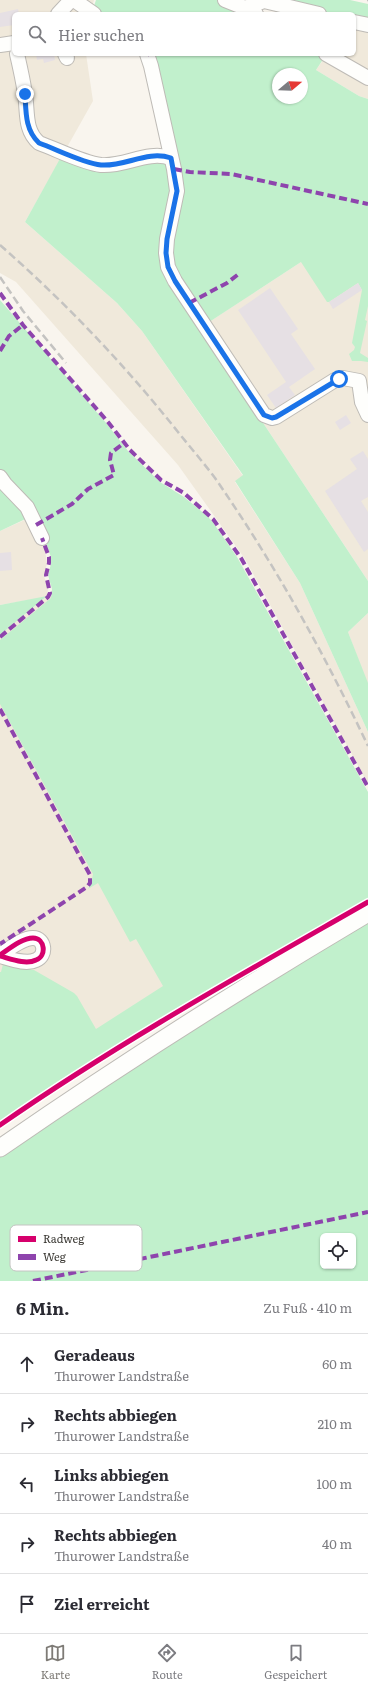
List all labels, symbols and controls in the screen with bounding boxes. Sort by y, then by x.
search box [12,12,356,56]
icon: search [26,23,48,45]
text: Hier suchen [58,23,144,46]
north arrow [272,68,308,104]
route end [16,85,34,103]
route start [330,370,348,388]
legend [10,1225,142,1271]
text: Radweg [43,1230,85,1246]
map controls [320,1233,356,1269]
button: locate [320,1233,356,1269]
text: Weg [43,1248,67,1264]
text: 6 Min. [16,1295,70,1320]
text: Zu Fuß · 410 m [263,1298,352,1317]
text: Geradeaus [54,1343,135,1366]
icon: ahead [16,1353,38,1375]
text: 60 m [322,1354,352,1373]
text: Thurower Landstraße [54,1366,189,1385]
text: Rechts abbiegen [54,1403,177,1426]
icon: right [16,1413,38,1435]
text: 210 m [317,1414,352,1433]
text: Thurower Landstraße [54,1426,189,1445]
text: Links abbiegen [54,1463,169,1486]
icon: left [16,1473,38,1495]
text: 100 m [316,1474,352,1493]
text: Thurower Landstraße [54,1486,189,1505]
text: Rechts abbiegen [54,1523,177,1546]
icon: right [16,1533,38,1555]
text: 40 m [322,1534,352,1553]
text: Thurower Landstraße [54,1546,189,1565]
text: Ziel erreicht [54,1592,149,1615]
icon: arrive [16,1593,38,1615]
tab: Karte [41,1642,70,1682]
tab: Route [152,1642,183,1682]
tab: Gespeichert [264,1642,327,1682]

